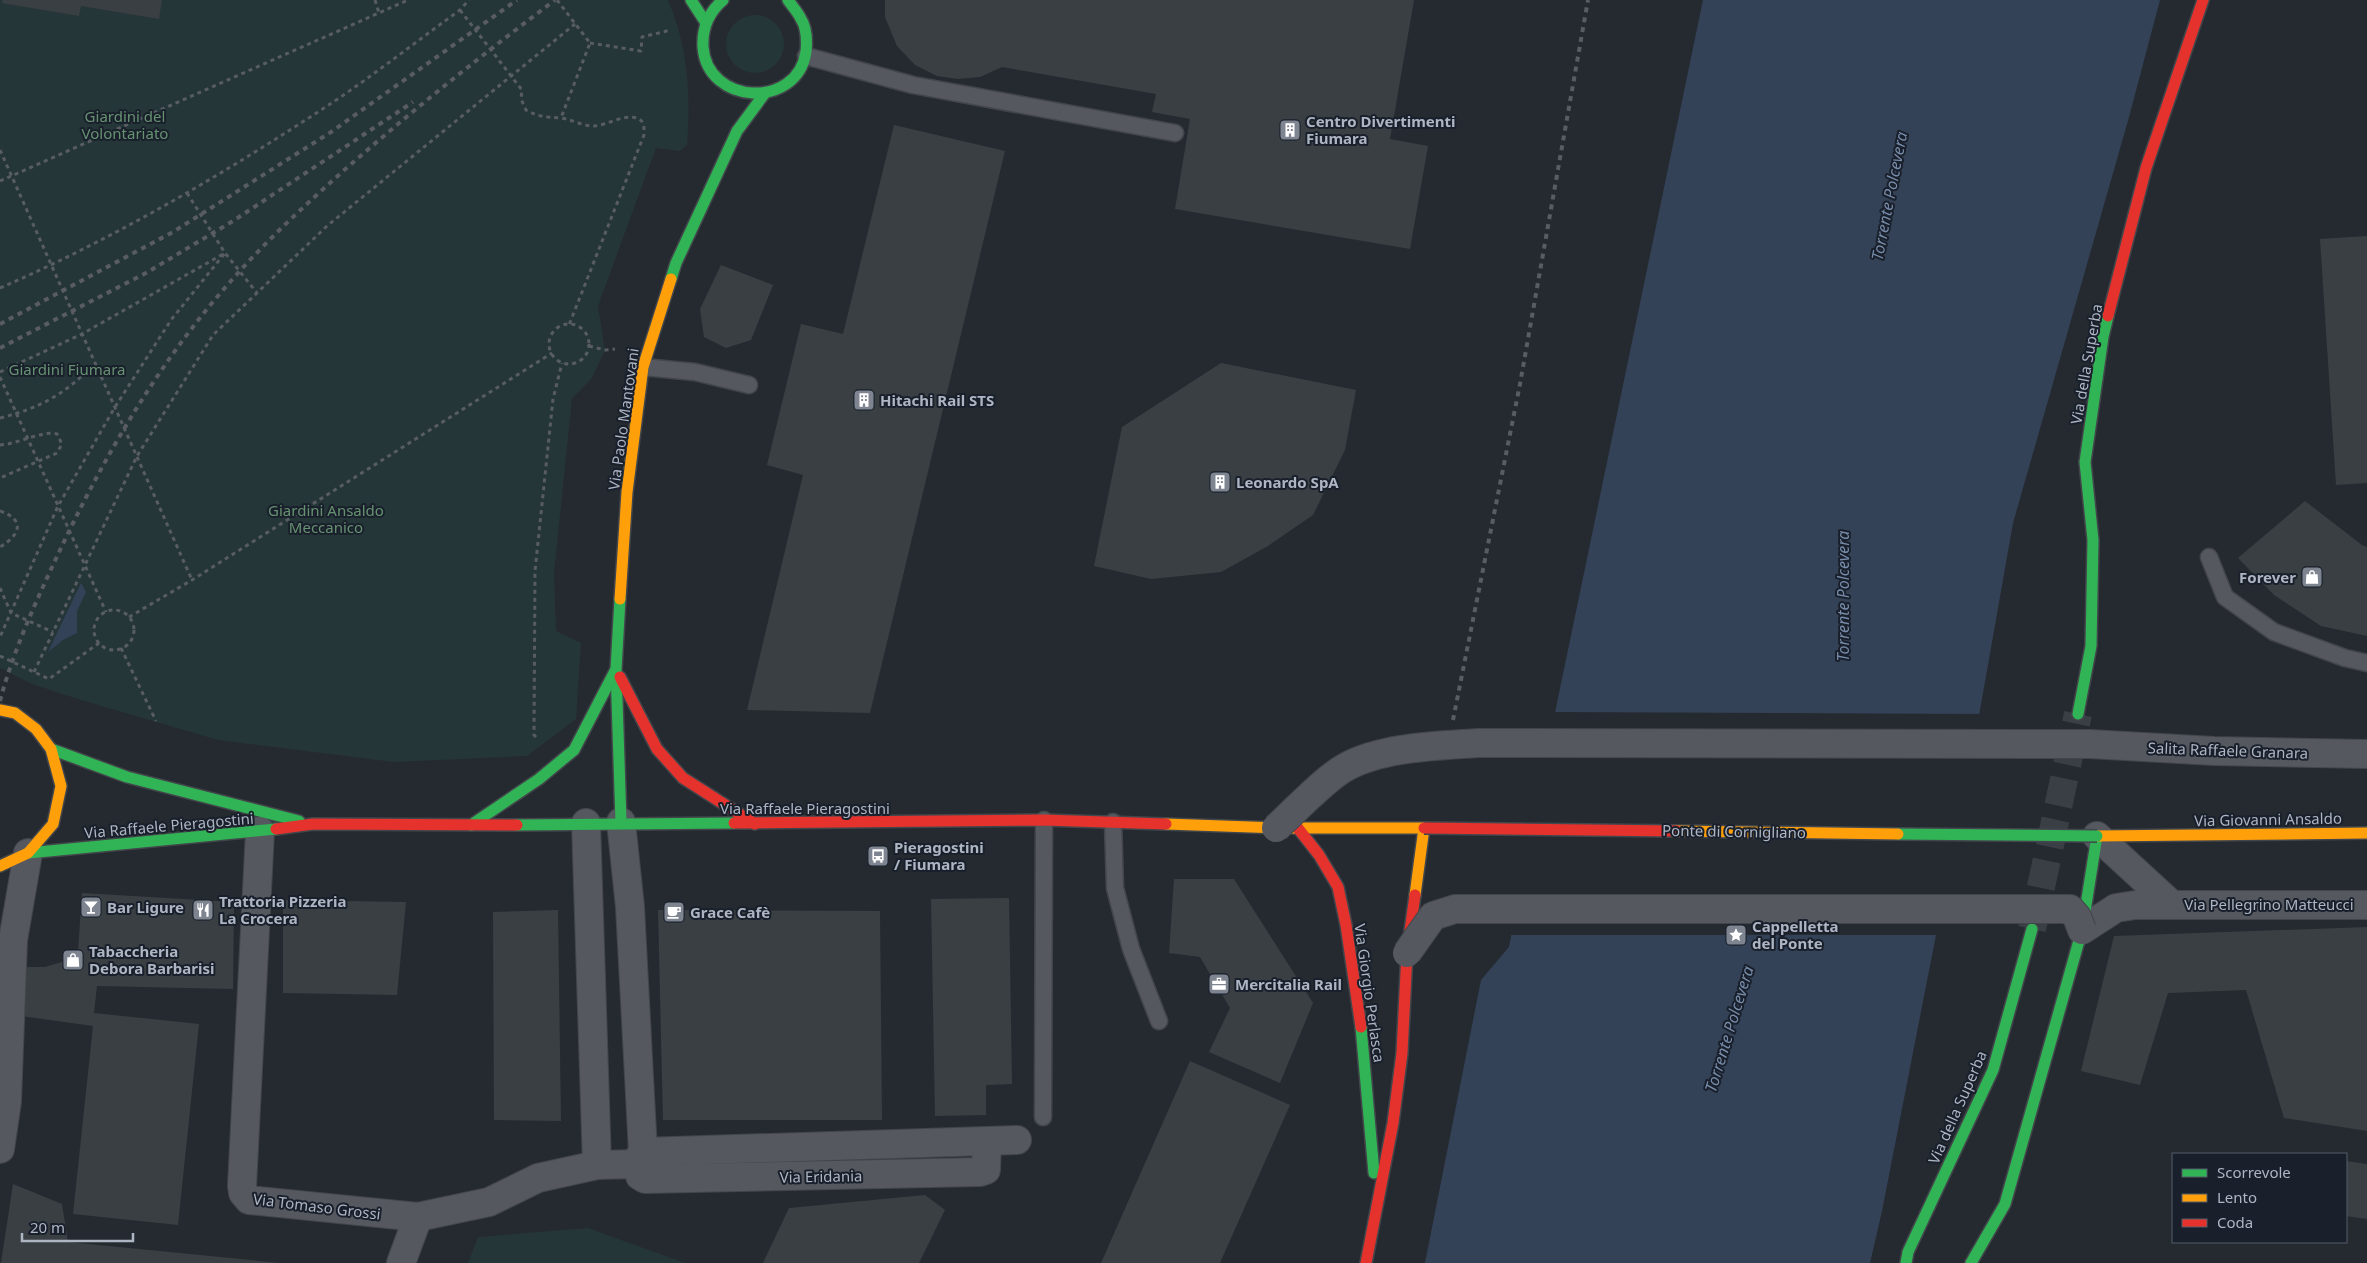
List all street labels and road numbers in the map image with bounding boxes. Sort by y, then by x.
street label: Via della Superba [2066,302,2106,426]
street label: Via Paolo Mantovani [603,347,643,491]
street label: Salita Raffaele Granara [2147,737,2309,763]
street label: Via Raffaele Pieragostini [720,798,890,818]
street label: Via Raffaele Pieragostini [83,808,255,842]
street label: Via Giovanni Ansaldo [2194,808,2342,830]
street label: Ponte di Cornigliano [1662,820,1806,842]
street label: Via Pellegrino Matteucci [2184,894,2354,914]
street label: Via Giorgio Perlasca [1350,922,1390,1064]
street label: Via della Superba [1923,1047,1991,1167]
street label: Via Eridania [779,1165,863,1187]
street label: Via Tomaso Grossi [252,1188,382,1224]

